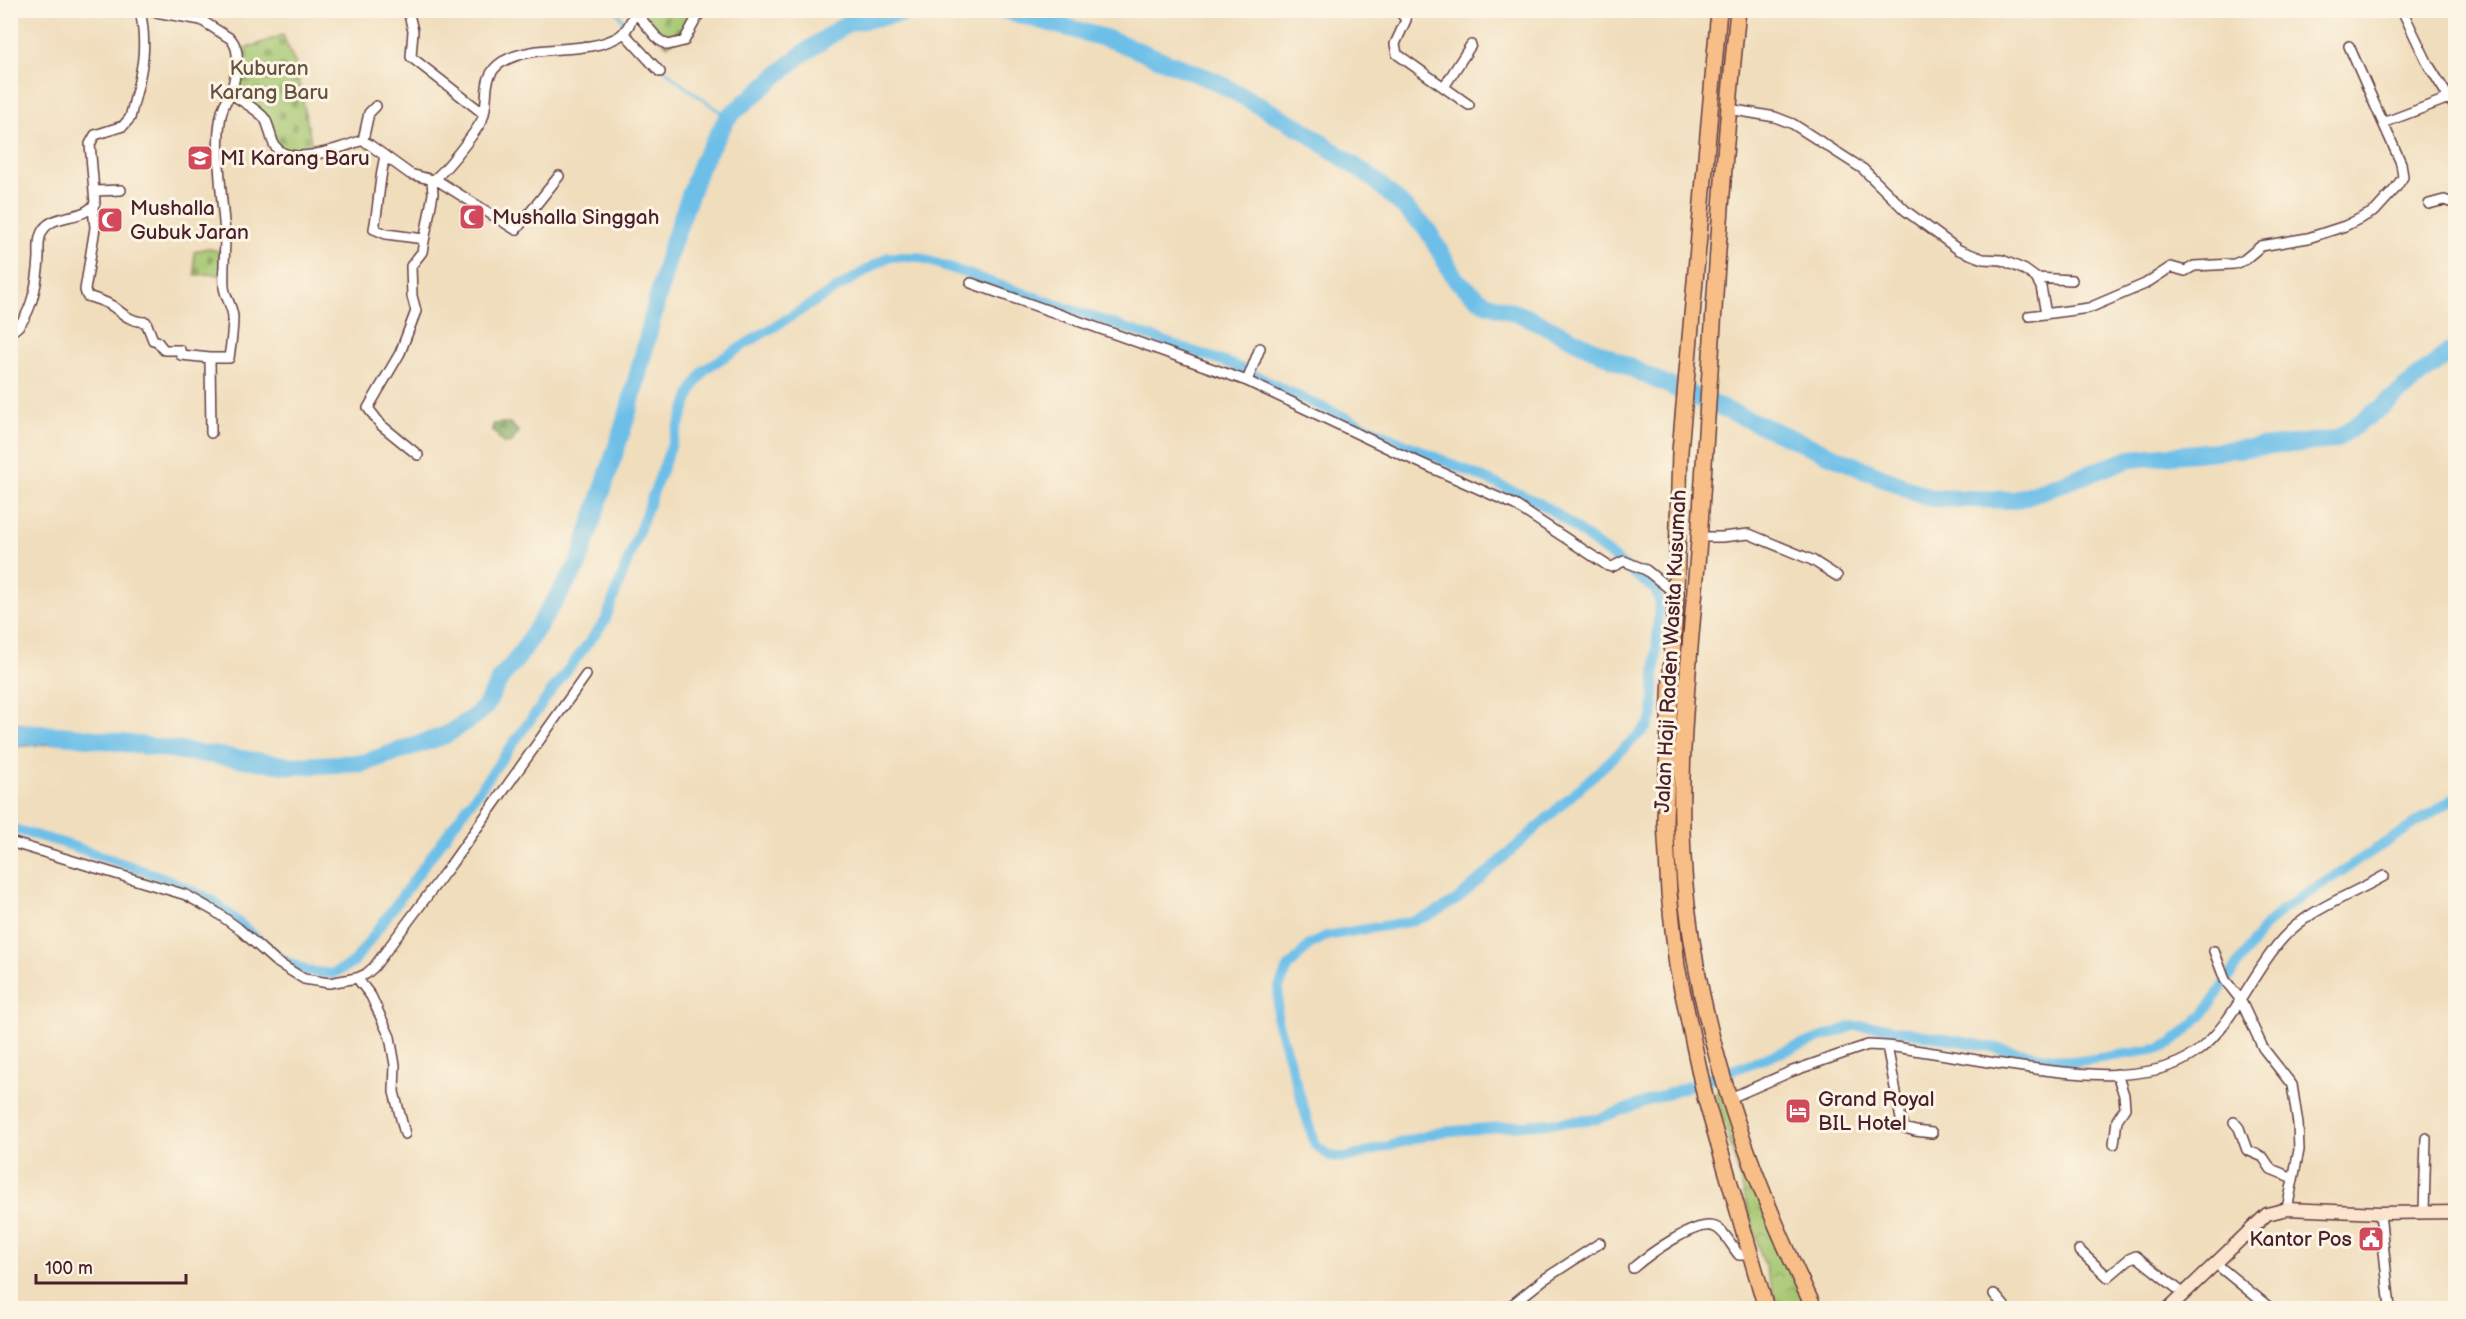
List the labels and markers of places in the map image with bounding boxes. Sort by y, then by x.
school or university icon: MI Karang Baru [185,143,215,173]
place label: MI Karang Baru [220,146,370,171]
place label: Mushalla Gubuk Jaran [130,196,249,245]
mosque icon: Mushalla Singgah [457,202,487,232]
mosque icon: Mushalla Gubuk Jaran [95,205,125,235]
place label: Mushalla Singgah [492,205,659,230]
place label: Grand Royal BIL Hotel [1818,1087,1934,1136]
hotel icon: Grand Royal BIL Hotel [1783,1096,1813,1126]
public building icon: Kantor Pos [2356,1224,2386,1254]
place label: Kantor Pos [2249,1227,2352,1252]

